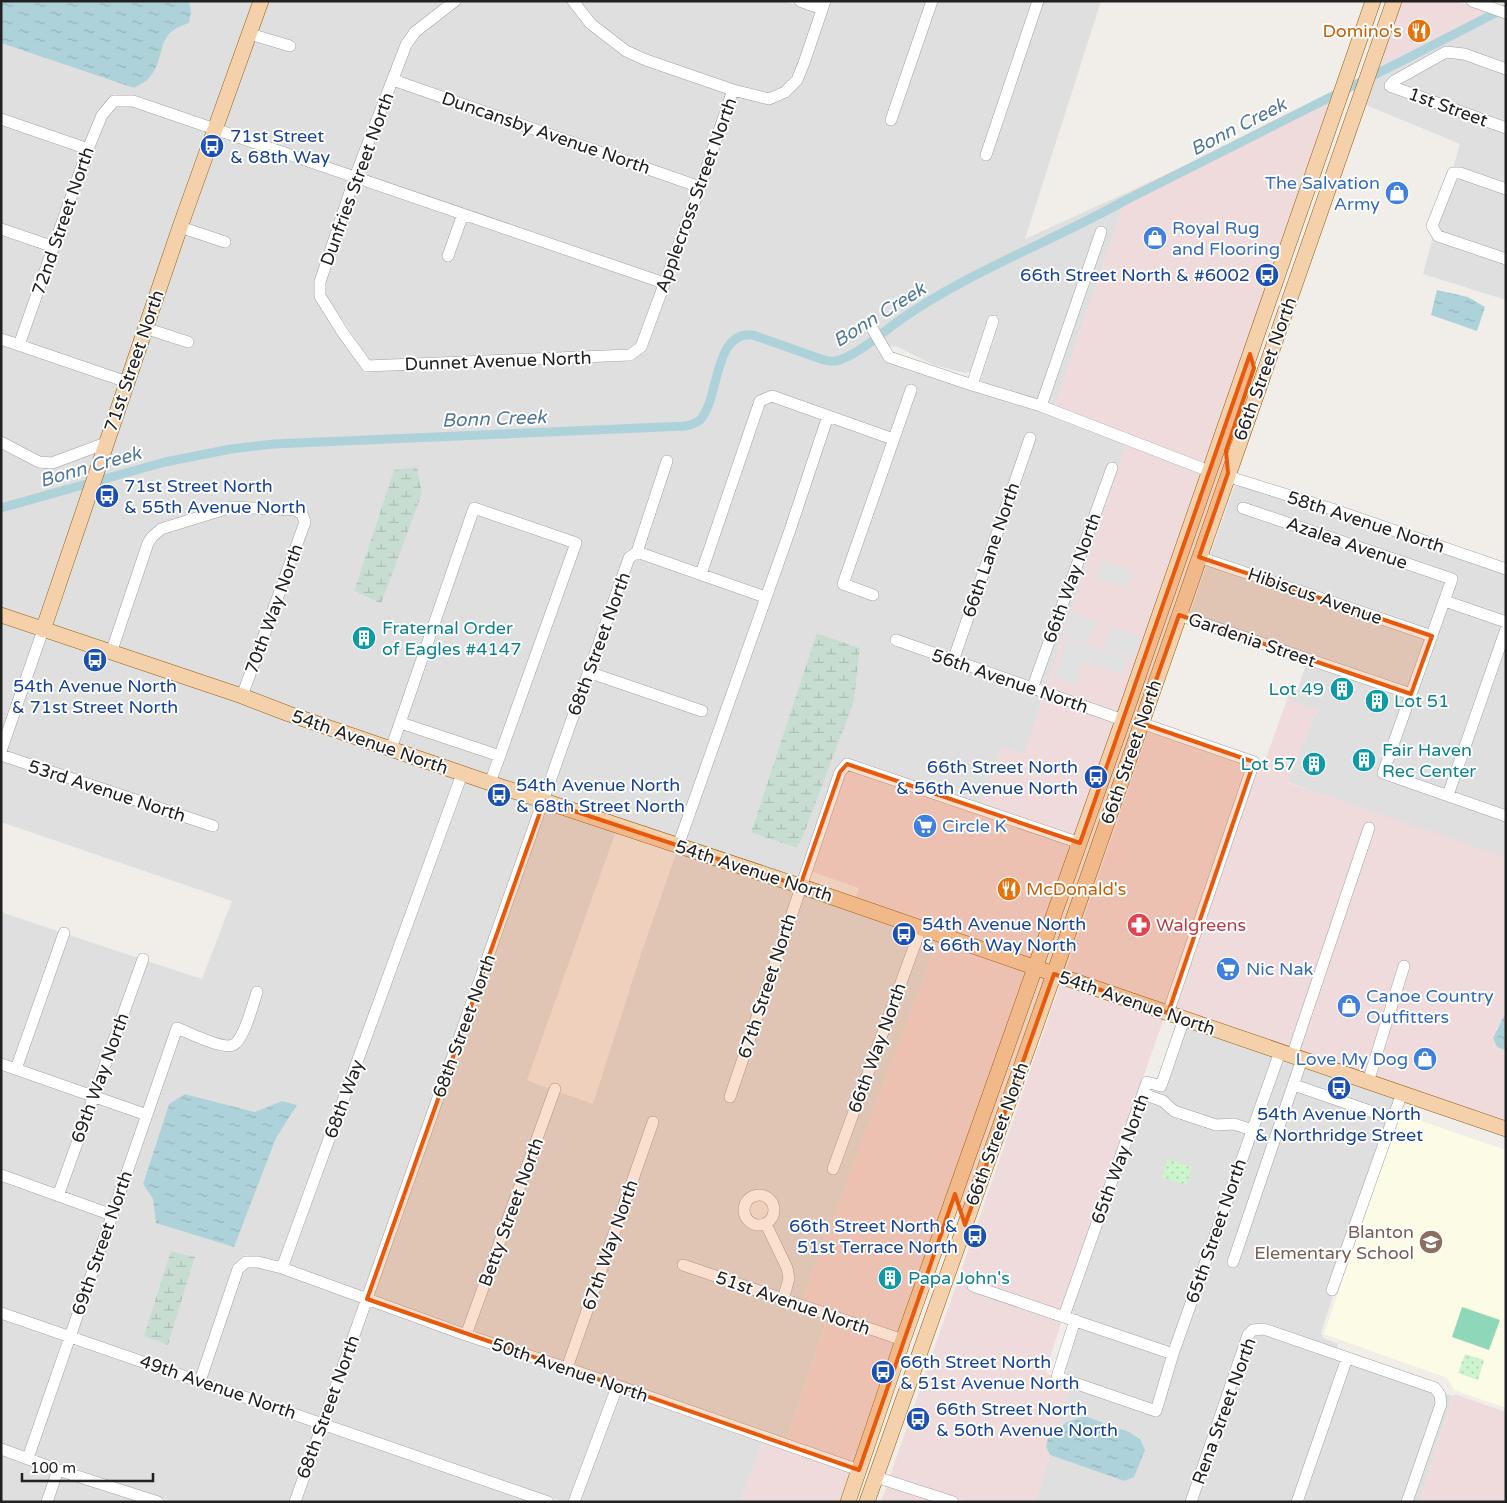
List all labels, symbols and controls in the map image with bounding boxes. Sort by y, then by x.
restaurant icon: Domino's [1406,18,1432,44]
place label: Domino's [1323,20,1402,42]
street label: 1st Street [1405,82,1491,132]
street label: Duncansby Avenue North [439,87,653,179]
street label: Dunfries Street North [315,89,399,269]
water label: Bonn Creek [1187,93,1292,160]
street label: Applecross Street North [650,95,742,295]
place label: 71st Street & 68th Way [230,125,330,168]
bus stop icon: 71st Street & 68th Way [199,133,225,159]
street label: 72nd Street North [27,144,99,298]
place label: The Salvation Army [1265,172,1380,215]
shop icon: The Salvation Army [1384,180,1410,206]
place label: Royal Rug and Flooring [1172,217,1280,260]
shop icon: Royal Rug and Flooring [1142,225,1168,251]
bus stop icon: 66th Street North & #6002 [1254,262,1280,288]
place label: 66th Street North & #6002 [1020,264,1250,286]
water label: Bonn Creek [829,277,931,352]
street label: 71st Street North [99,287,169,435]
street label: 66th Street North [1229,294,1301,444]
street label: Dunnet Avenue North [404,347,592,375]
water label: Bonn Creek [441,406,548,432]
water label: Bonn Creek [37,442,145,492]
place label: 71st Street North & 55th Avenue North [124,475,306,518]
street label: 66th Lane North [958,480,1024,620]
bus stop icon: 71st Street North & 55th Avenue North [94,483,120,509]
street label: 58th Avenue North [1285,486,1447,558]
street label: 66th Way North [1038,510,1106,646]
street label: Azalea Avenue [1284,512,1410,574]
street label: 70th Way North [240,541,308,677]
street label: Hibiscus Avenue [1245,563,1385,629]
street label: 68th Street North [563,569,635,719]
street label: Gardenia Street [1185,608,1319,672]
place label: Fraternal Order of Eagles #4147 [382,617,521,660]
building icon: Fraternal Order of Eagles #4147 [351,625,377,651]
street label: 56th Avenue North [929,644,1091,718]
bus stop icon: 54th Avenue North & 71st Street North [82,647,108,673]
place label: 54th Avenue North & 71st Street North [12,675,178,718]
building icon: Lot 49 [1329,676,1355,702]
street label: 66th Street North [1096,677,1166,827]
place label: Lot 49 [1269,678,1324,700]
building icon: Lot 51 [1364,688,1390,714]
place label: Lot 51 [1394,690,1449,712]
street label: 54th Avenue North [289,705,451,779]
place label: Fair Haven Rec Center [1382,739,1476,782]
building icon: Fair Haven Rec Center [1351,747,1377,773]
building icon: Lot 57 [1301,751,1327,777]
place label: Lot 57 [1241,753,1296,775]
street label: 53rd Avenue North [25,755,189,827]
place label: 66th Street North & 56th Avenue North [896,756,1078,799]
bus stop icon: 66th Street North & 56th Avenue North [1083,764,1109,790]
place label: 54th Avenue North & 68th Street North [516,774,685,817]
bus stop icon: 54th Avenue North & 68th Street North [486,782,512,808]
supermarket icon: Circle K [912,813,938,839]
place label: Circle K [942,815,1007,837]
street label: 54th Avenue North [673,835,835,907]
restaurant icon: McDonald's [996,876,1022,902]
place label: McDonald's [1026,878,1126,900]
street label: 67th Street North [733,911,801,1061]
pharmacy icon: Walgreens [1126,912,1152,938]
place label: 54th Avenue North & 66th Way North [922,913,1086,956]
place label: Walgreens [1156,914,1246,936]
bus stop icon: 54th Avenue North & 66th Way North [891,921,917,947]
street label: 68th Street North [428,951,500,1101]
supermarket icon: Nic Nak [1215,956,1241,982]
place label: Nic Nak [1246,958,1314,980]
street label: 54th Avenue North [1056,966,1218,1040]
street label: 66th Way North [843,980,911,1116]
place label: Canoe Country Outfitters [1366,985,1494,1028]
shop icon: Canoe Country Outfitters [1336,993,1362,1019]
street label: 69th Way North [66,1010,134,1146]
shop icon: Love My Dog [1412,1046,1438,1072]
place label: Love My Dog [1295,1048,1408,1070]
street label: 68th Way [320,1056,369,1141]
street label: 66th Street North [961,1059,1033,1209]
bus stop icon: 54th Avenue North & Northridge Street [1326,1075,1352,1101]
street label: 65th Way North [1086,1091,1154,1227]
place label: 54th Avenue North & Northridge Street [1255,1103,1423,1146]
street label: Betty Street North [474,1135,548,1289]
street label: 65th Street North [1181,1156,1251,1306]
street label: 69th Street North [67,1168,137,1318]
street label: 67th Way North [577,1177,643,1313]
place label: 66th Street North & 51st Terrace North [789,1215,958,1258]
place label: Blanton Elementary School [1254,1221,1414,1264]
bus stop icon: 66th Street North & 51st Terrace North [962,1223,988,1249]
school or university icon: Blanton Elementary School [1418,1229,1444,1255]
building icon: Papa John's [877,1265,903,1291]
street label: 51st Avenue North [713,1266,873,1340]
place label: Papa John's [908,1267,1010,1289]
street label: 68th Street North [292,1332,364,1482]
street label: 50th Avenue North [489,1333,651,1407]
street label: Rena Street North [1187,1335,1261,1487]
street label: 49th Avenue North [137,1350,299,1424]
place label: 66th Street North & 51st Avenue North [900,1351,1080,1394]
bus stop icon: 66th Street North & 51st Avenue North [870,1359,896,1385]
place label: 66th Street North & 50th Avenue North [936,1398,1118,1441]
bus stop icon: 66th Street North & 50th Avenue North [905,1406,931,1432]
scale bar [22,1450,154,1482]
text: 100 m [30,1459,76,1477]

